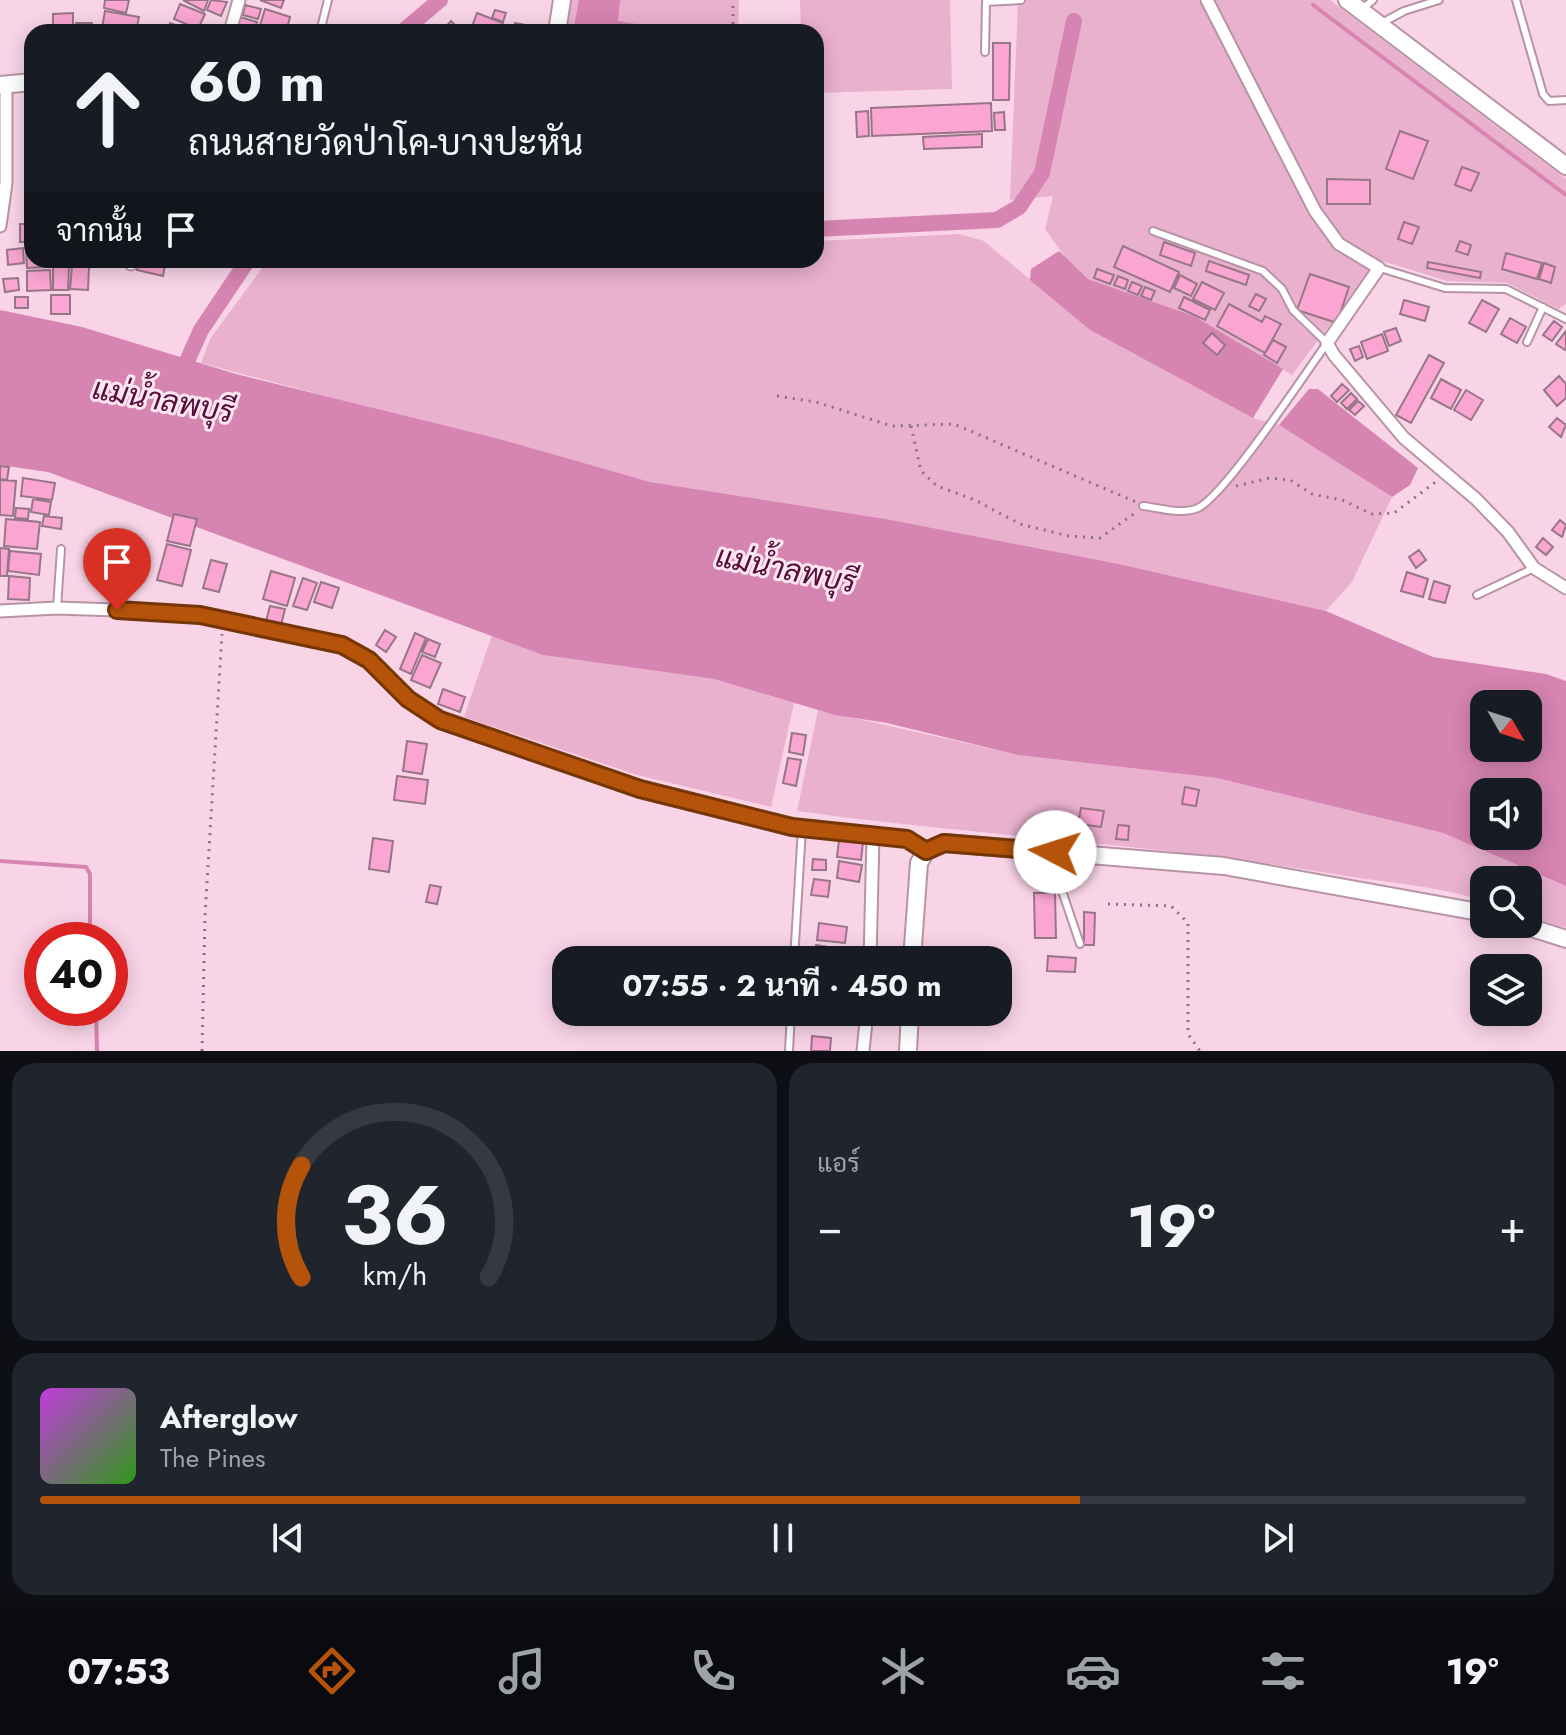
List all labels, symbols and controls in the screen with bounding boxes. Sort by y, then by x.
text: 60 m [188,41,325,122]
icon: ahead [56,56,160,160]
text: ถนนสายวัดป่าโค-บางปะหัน [188,116,583,168]
icon: arrive [159,208,203,252]
text: จากนั้น [56,209,143,252]
water label: แม่น้ำลพบุรี [89,362,240,434]
pin [83,528,151,610]
water label: แม่น้ำลพบุรี [712,529,863,604]
icon: arrive [95,540,139,584]
north arrow [1470,690,1542,762]
map controls [1470,690,1542,1026]
button: sound [1470,778,1542,850]
position arrow [1013,810,1097,894]
button: search [1470,866,1542,938]
speed limit sign: 40 [24,922,128,1026]
button: layers [1470,954,1542,1026]
text: 07:55 · 2 นาที · 450 m [622,964,942,1007]
text: แอร์ [817,1144,860,1182]
text: 36 [341,1155,448,1275]
text: 19° [1127,1183,1215,1270]
text: − [817,1195,843,1259]
text: + [1499,1195,1526,1259]
text: km/h [362,1254,427,1296]
text: Afterglow [160,1396,297,1439]
text: The Pines [160,1439,265,1477]
icon: previous [266,1516,310,1560]
icon: pause [761,1516,805,1560]
icon: next [1256,1516,1300,1560]
icon: directions [304,1643,360,1699]
icon: music [494,1643,550,1699]
icon: phone [685,1643,741,1699]
icon: climate [875,1643,931,1699]
icon: car [1065,1643,1121,1699]
icon: filters [1255,1643,1311,1699]
text: 07:53 [67,1645,170,1697]
text: 19° [1446,1645,1499,1697]

